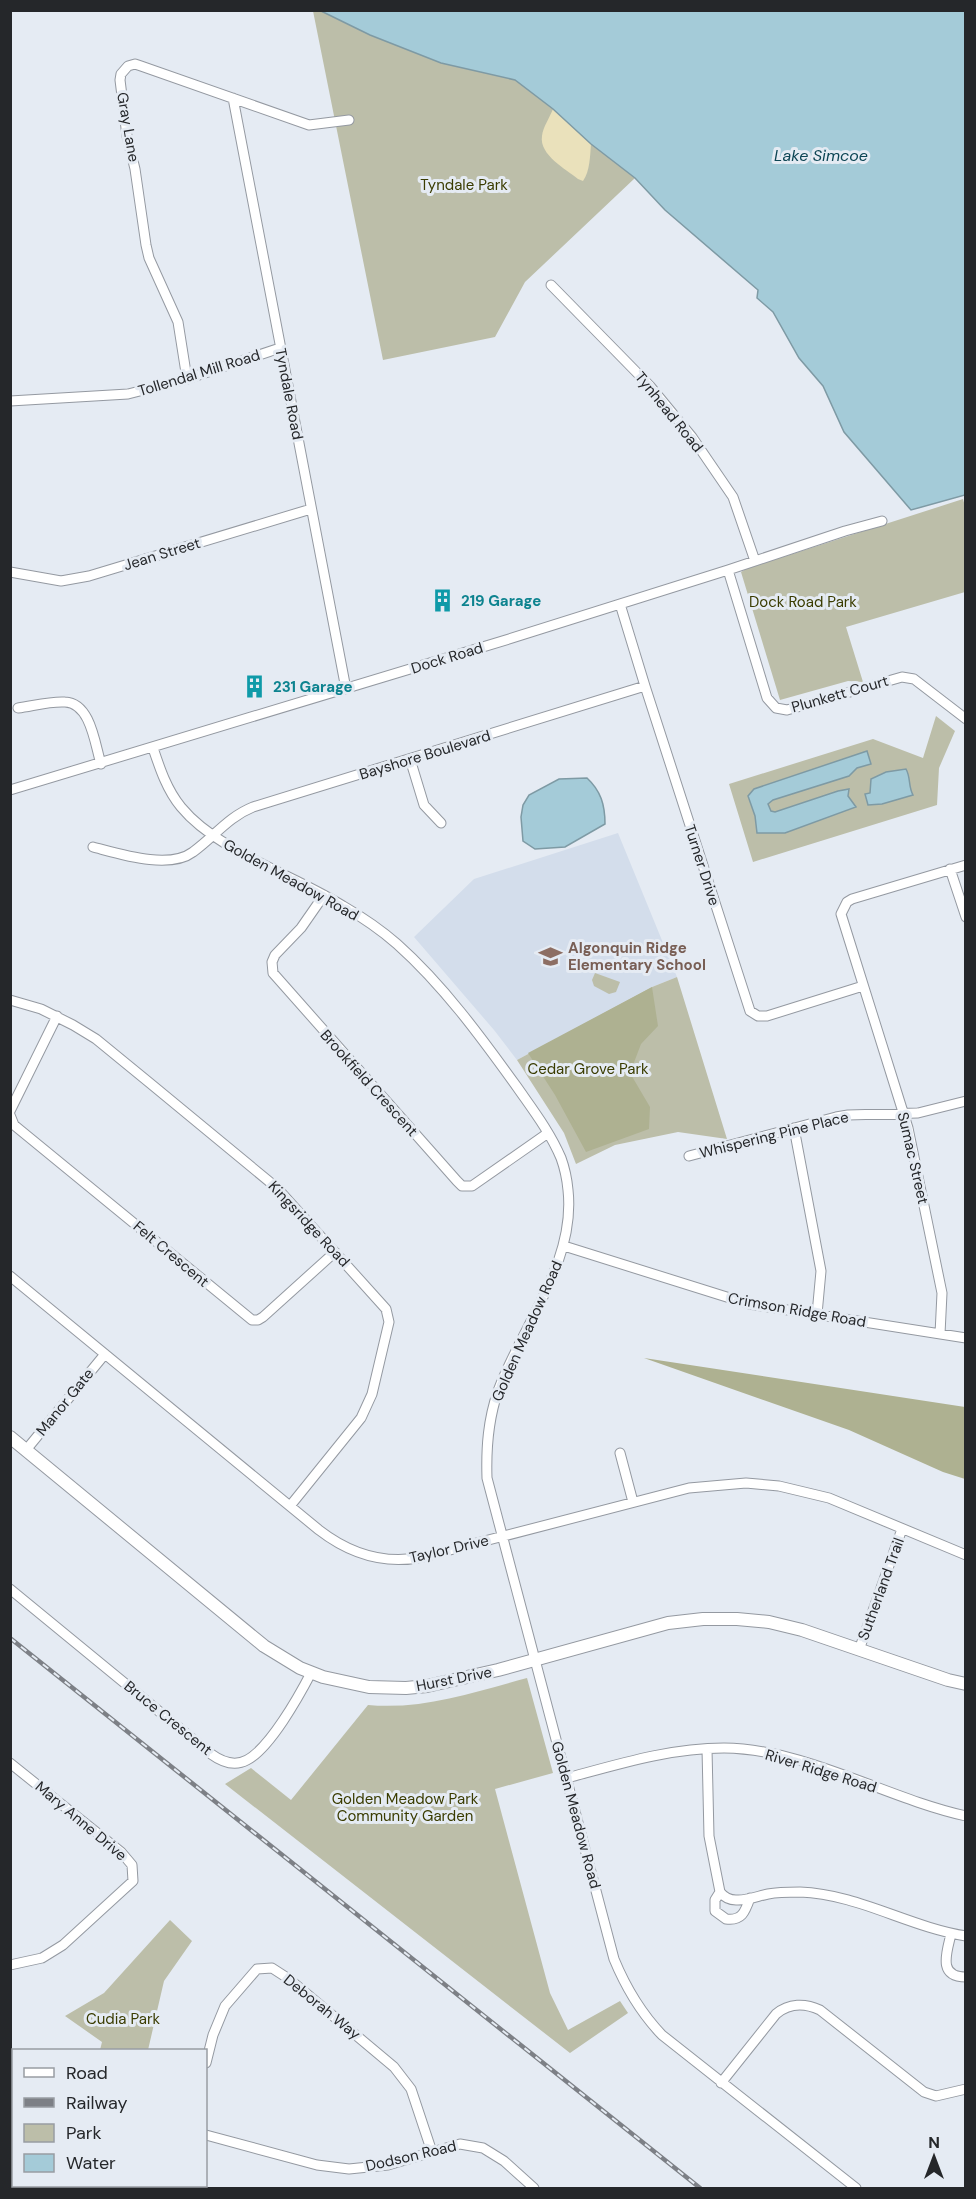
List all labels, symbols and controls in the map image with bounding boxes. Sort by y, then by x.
street label: Gray Lane [112,91,144,163]
water label: Lake Simcoe [774,145,868,166]
park label: Tyndale Park [420,175,508,195]
street label: Tollendal Mill Road [136,345,262,401]
street label: Tyndale Road [270,346,308,442]
street label: Tynhead Road [630,368,708,456]
street label: Jean Street [121,533,203,575]
building icon: 219 Garage [430,588,456,614]
place label: 219 Garage [461,591,541,611]
park label: Dock Road Park [749,592,857,612]
street label: Dock Road [409,638,485,678]
street label: Plunkett Court [789,671,891,717]
building icon: 231 Garage [242,674,268,700]
place label: 231 Garage [273,677,353,697]
street label: Bayshore Boulevard [357,726,493,784]
street label: Turner Drive [680,822,724,908]
street label: Golden Meadow Road [220,834,362,926]
place label: Algonquin Ridge Elementary School [568,938,706,975]
school or university icon: Algonquin Ridge Elementary School [537,944,563,970]
street label: Brookfield Crescent [316,1025,422,1141]
park label: Cedar Grove Park [527,1059,649,1079]
street label: Whispering Pine Place [697,1107,851,1163]
street label: Sumac Street [893,1110,933,1206]
street label: Kingsridge Road [264,1177,354,1271]
street label: Felt Crescent [129,1216,213,1292]
street label: Golden Meadow Road [487,1258,567,1404]
street label: Crimson Ridge Road [726,1288,868,1332]
street label: Manor Gate [32,1364,98,1440]
street label: Taylor Drive [407,1530,491,1568]
street label: Sutherland Trail [853,1535,909,1643]
street label: Hurst Drive [414,1662,494,1696]
street label: Bruce Crescent [120,1676,216,1760]
street label: Golden Meadow Road [547,1739,605,1891]
street label: River Ridge Road [763,1745,879,1797]
street label: Mary Anne Drive [31,1777,131,1865]
park label: Golden Meadow Park Community Garden [332,1789,479,1826]
street label: Deborah Way [279,1970,365,2045]
park label: Cudia Park [86,2009,161,2029]
legend [12,2049,207,2187]
text: Road [66,2061,108,2085]
text: Railway [66,2091,128,2115]
text: Park [66,2121,102,2145]
north arrow [904,2127,964,2187]
text: N [928,2132,940,2153]
street label: Dodson Road [364,2136,458,2176]
text: Water [66,2151,116,2175]

